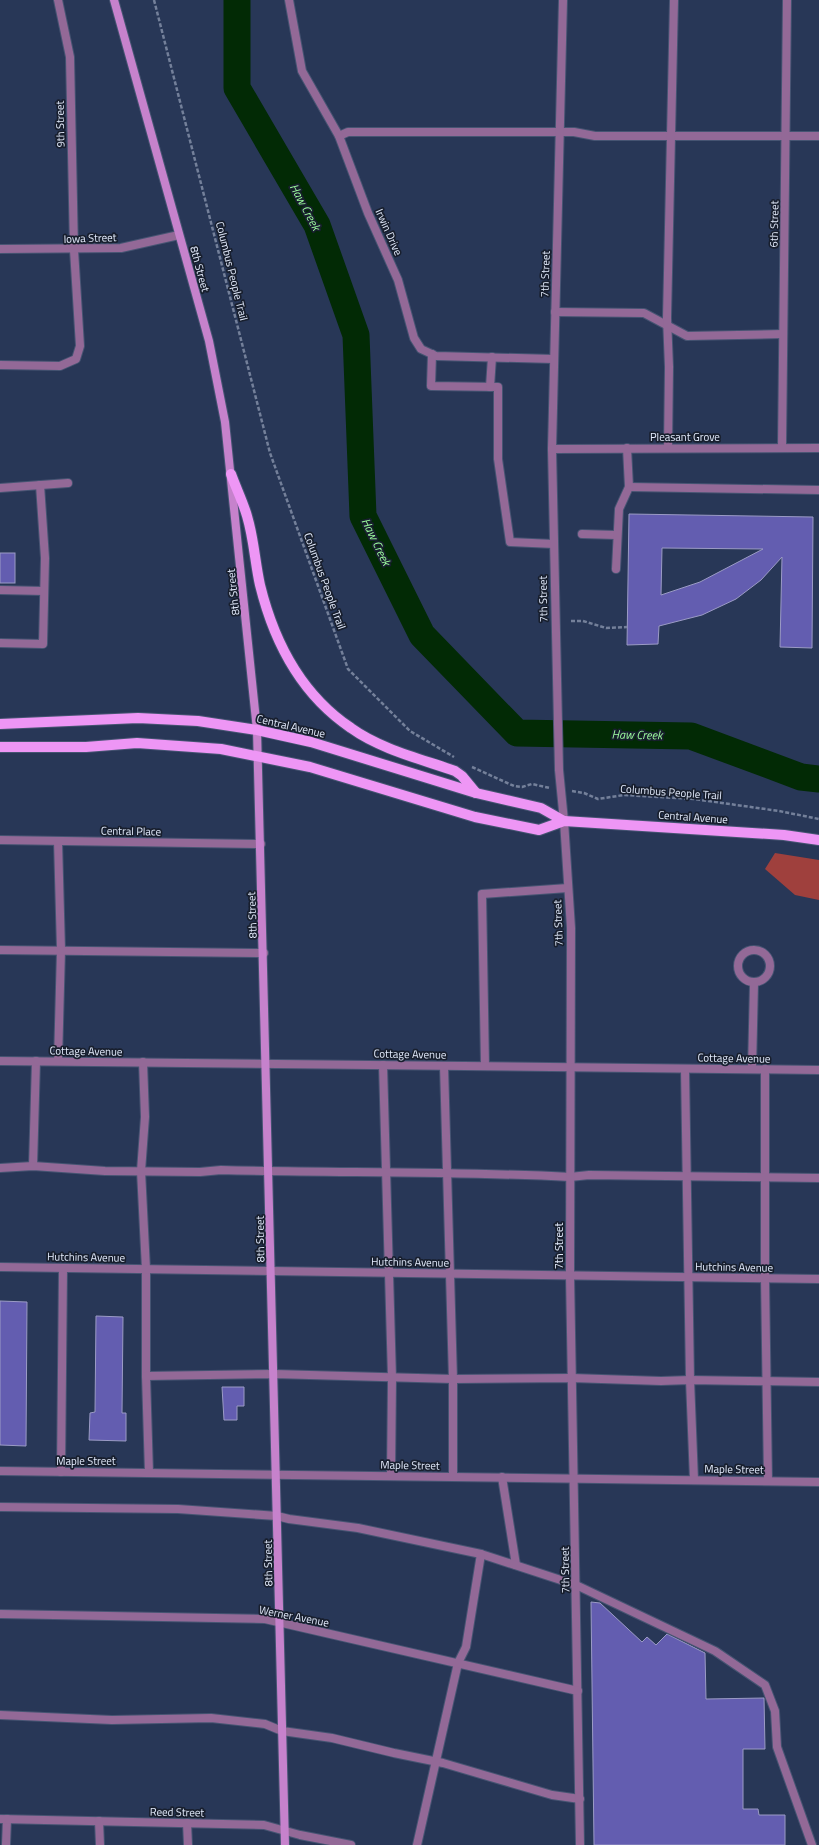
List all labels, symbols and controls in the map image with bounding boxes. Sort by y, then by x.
street label: 9th Street [52,100,68,147]
water label: Haw Creek [285,180,327,235]
street label: 6th Street [766,200,782,247]
street label: Irwin Drive [372,206,407,258]
street label: Columbus People Trail [212,220,252,322]
street label: Iowa Street [63,229,117,247]
street label: 8th Street [186,244,214,294]
street label: 7th Street [536,250,554,298]
street label: Pleasant Grove [650,429,720,445]
water label: Haw Creek [357,515,397,570]
street label: Columbus People Trail [300,530,350,632]
street label: 8th Street [223,568,243,616]
street label: 7th Street [535,575,551,622]
street label: Central Avenue [255,710,327,742]
water label: Haw Creek [611,725,664,744]
street label: Columbus People Trail [620,780,722,804]
street label: Central Avenue [658,807,729,827]
street label: Central Place [101,822,162,840]
street label: 8th Street [243,891,261,939]
street label: 7th Street [549,899,567,947]
street label: Cottage Avenue [49,1042,123,1060]
street label: Cottage Avenue [373,1045,447,1063]
street label: Cottage Avenue [697,1049,771,1067]
street label: 8th Street [252,1215,268,1262]
street label: 7th Street [551,1223,567,1269]
street label: Hutchins Avenue [47,1248,126,1266]
street label: Hutchins Avenue [371,1253,450,1271]
street label: Hutchins Avenue [695,1258,774,1276]
street label: Maple Street [56,1453,116,1469]
street label: Maple Street [380,1456,440,1474]
street label: Maple Street [704,1460,764,1478]
street label: 8th Street [260,1539,276,1586]
street label: 7th Street [557,1546,573,1593]
street label: Werner Avenue [258,1601,331,1631]
street label: Reed Street [150,1804,204,1820]

